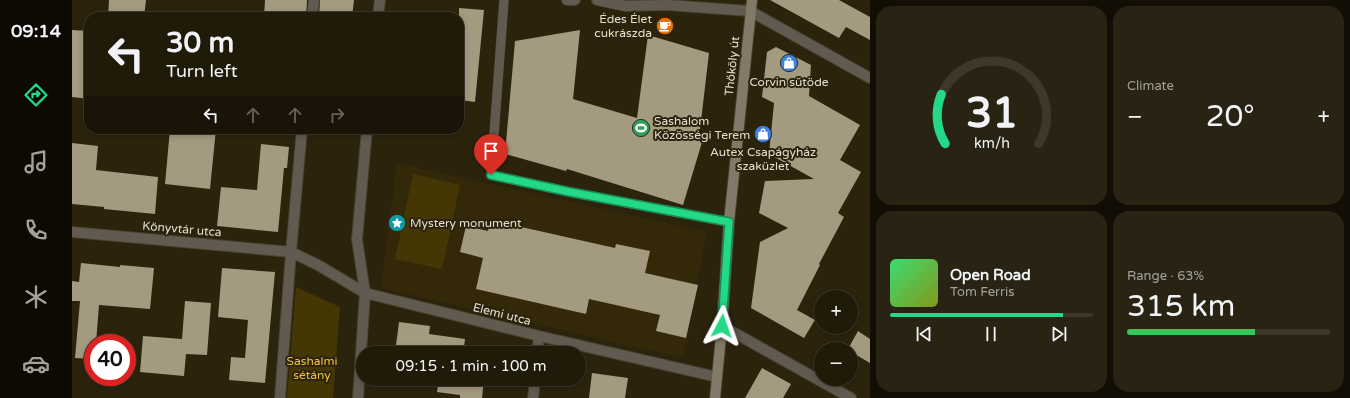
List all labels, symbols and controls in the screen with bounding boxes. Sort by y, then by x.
place label: Édes Élet cukrászda [594,12,652,40]
cafe icon: Édes Élet cukrászda [655,16,675,36]
text: 09:14 [11,20,61,42]
text: 30 m [166,26,234,60]
icon: left [100,28,152,80]
street label: Thököly út [722,35,742,97]
shop icon: Corvin sütöde [779,53,799,73]
text: Turn left [166,60,238,82]
place label: Corvin sütöde [749,75,829,89]
text: Climate [1127,78,1174,94]
icon: directions [22,81,50,109]
text: 31 [965,88,1018,138]
text: 20° [1206,98,1255,135]
icon: left [200,104,222,126]
icon: ahead [242,104,264,126]
icon: ahead [284,104,306,126]
icon: right [326,104,348,126]
text: − [1127,104,1143,130]
text: + [1318,104,1330,130]
place label: Sashalom Közösségi Terem [654,114,750,142]
sports icon: Sashalom Közösségi Terem [631,118,651,138]
shop icon: Autex Csapágyház szaküzlet [753,124,773,144]
pin [474,134,508,175]
text: km/h [974,134,1009,151]
icon: arrive [480,140,502,162]
place label: Autex Csapágyház szaküzlet [710,145,816,173]
icon: music [22,148,50,176]
place icon: Mystery monument [387,213,407,233]
icon: phone [22,216,50,244]
place label: Mystery monument [410,216,522,230]
street label: Könyvtár utca [142,219,222,239]
text: Open Road [950,266,1031,284]
text: Range · 63% [1127,268,1204,284]
icon: climate [22,283,50,311]
text: Tom Ferris [950,284,1014,300]
text: 315 km [1127,288,1235,325]
map controls [814,290,858,386]
button: + [814,290,858,334]
street label: Elemi utca [471,300,533,328]
position arrow [701,305,743,347]
icon: previous [913,323,935,345]
icon: pause [980,323,1002,345]
icon: next [1048,323,1070,345]
speed limit sign: 40 [84,334,136,386]
button: − [814,342,858,386]
icon: car [22,350,50,378]
park label: Sashalmi sétány [287,354,337,382]
text: 09:15 · 1 min · 100 m [396,357,546,375]

